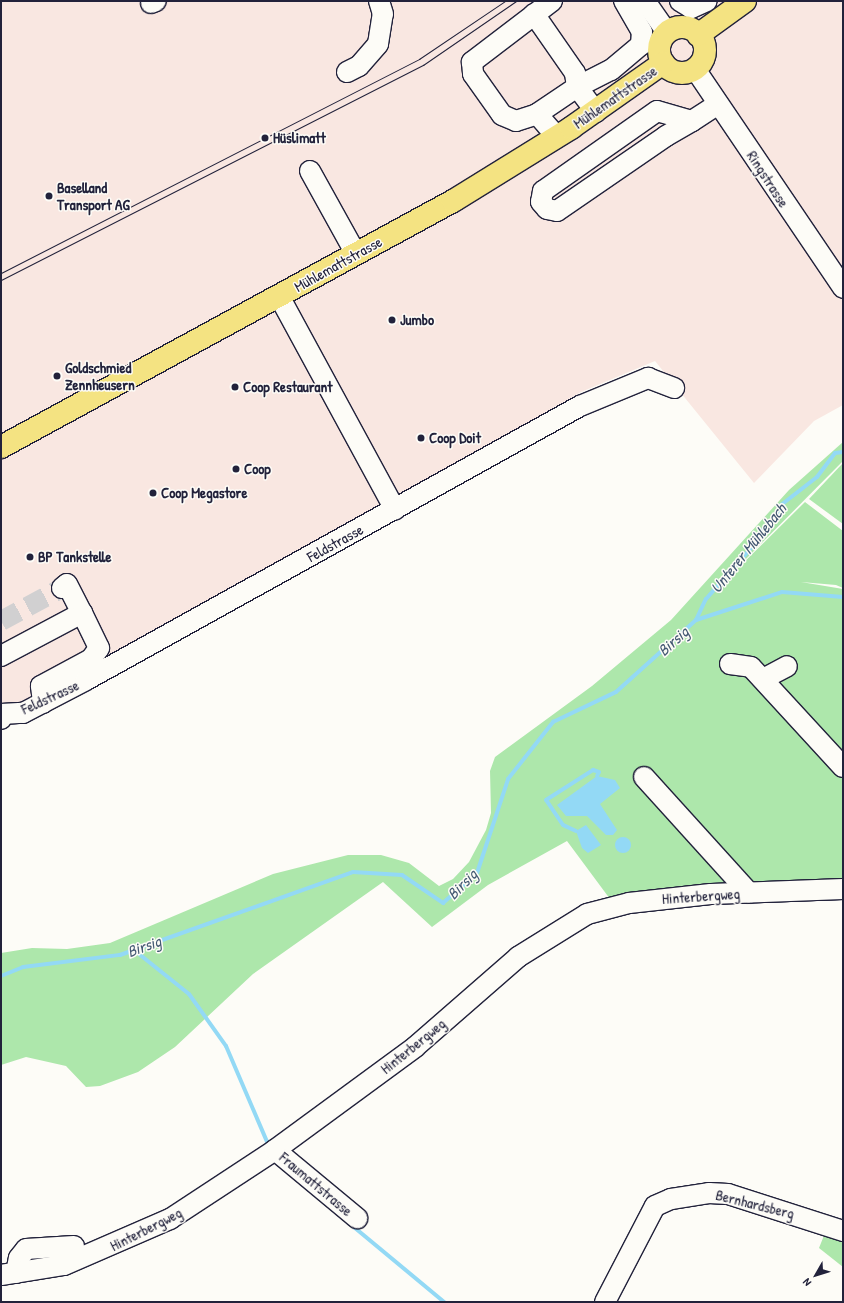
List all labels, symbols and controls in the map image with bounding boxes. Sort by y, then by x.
street label: Mühlemattstrasse [570,62,660,132]
place label: Hüslimatt [273,129,326,147]
marker: Hüslimatt [260,133,270,143]
street label: Ringstrasse [743,147,793,211]
place label: Baselland Transport AG [57,178,130,213]
marker: Baselland Transport AG [44,191,54,201]
street label: Mühlemattstrasse [291,232,385,296]
place label: Jumbo [400,311,434,329]
marker: Jumbo [387,315,397,325]
place label: Goldschmied Zennheusern [65,358,135,393]
marker: Goldschmied Zennheusern [52,371,62,381]
place label: Coop Restaurant [243,378,332,396]
marker: Coop Restaurant [230,382,240,392]
place label: Coop Doit [429,429,481,447]
marker: Coop Doit [416,433,426,443]
place label: Coop [244,460,271,478]
marker: Coop [231,464,241,474]
place label: Coop Megastore [161,484,247,502]
marker: Coop Megastore [148,488,158,498]
water label: Unterer Mühlebach [706,499,790,597]
street label: Feldstrasse [304,520,366,566]
place label: BP Tankstelle [38,548,112,566]
marker: BP Tankstelle [25,552,35,562]
water label: Birsig [654,622,692,660]
street label: Feldstrasse [18,676,82,718]
water label: Birsig [443,865,481,903]
street label: Hinterbergweg [661,884,741,908]
water label: Birsig [124,931,164,961]
street label: Hinterbergweg [377,1014,449,1078]
street label: Fraumattstrasse [276,1148,356,1220]
street label: Bernhardsberg [714,1186,796,1222]
street label: Hinterbergweg [107,1203,185,1255]
north arrow [796,1255,836,1295]
text: N [799,1276,814,1289]

